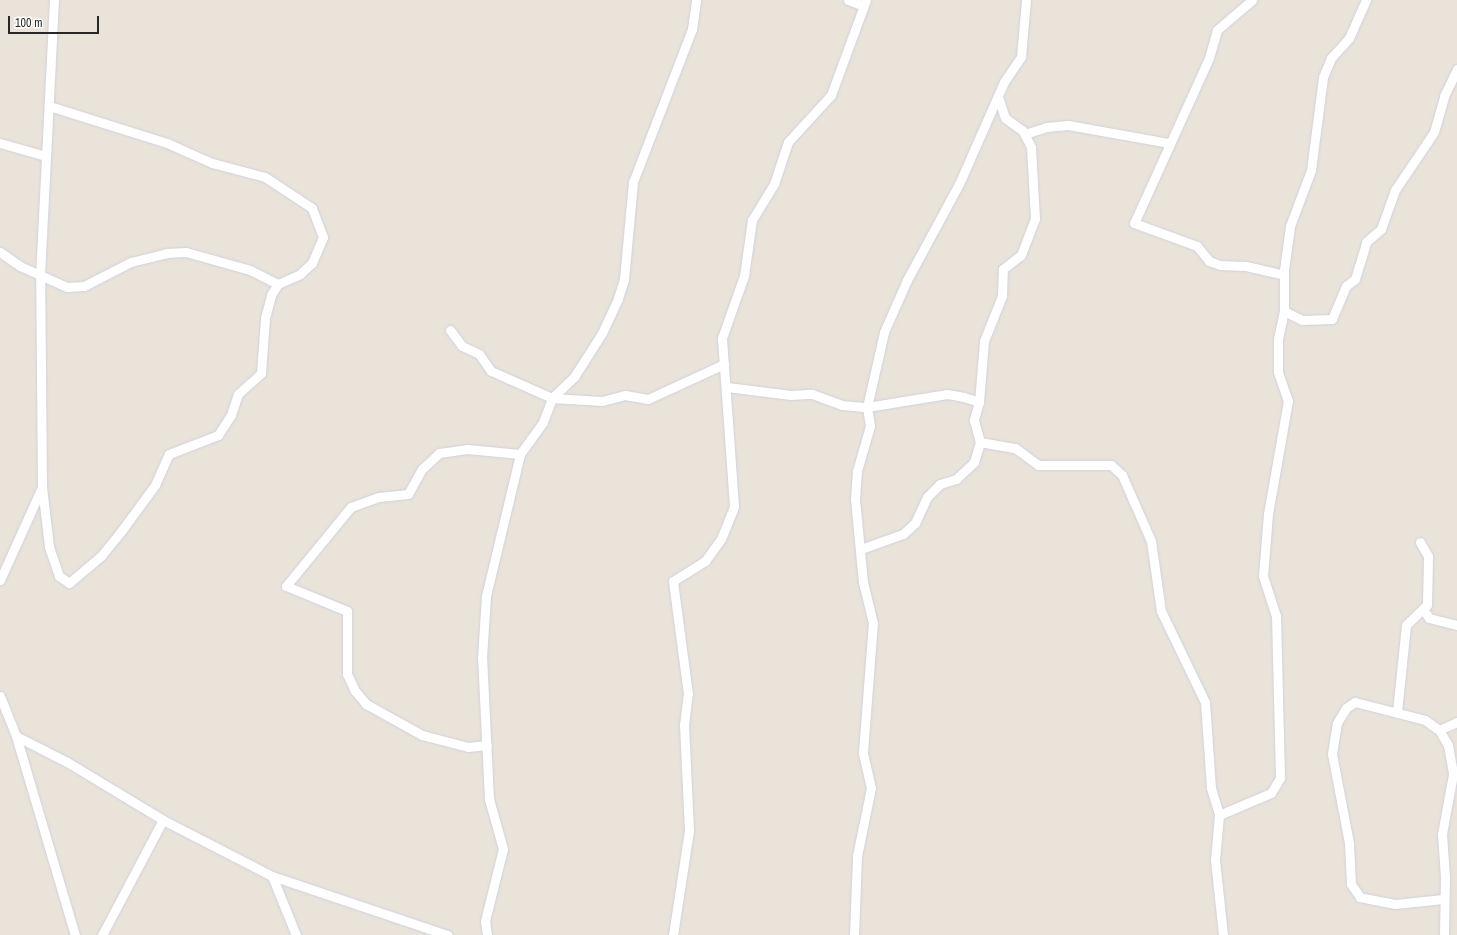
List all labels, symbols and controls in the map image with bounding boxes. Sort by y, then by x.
scale bar [10,8,101,34]
text: 100 m [15,15,42,31]

